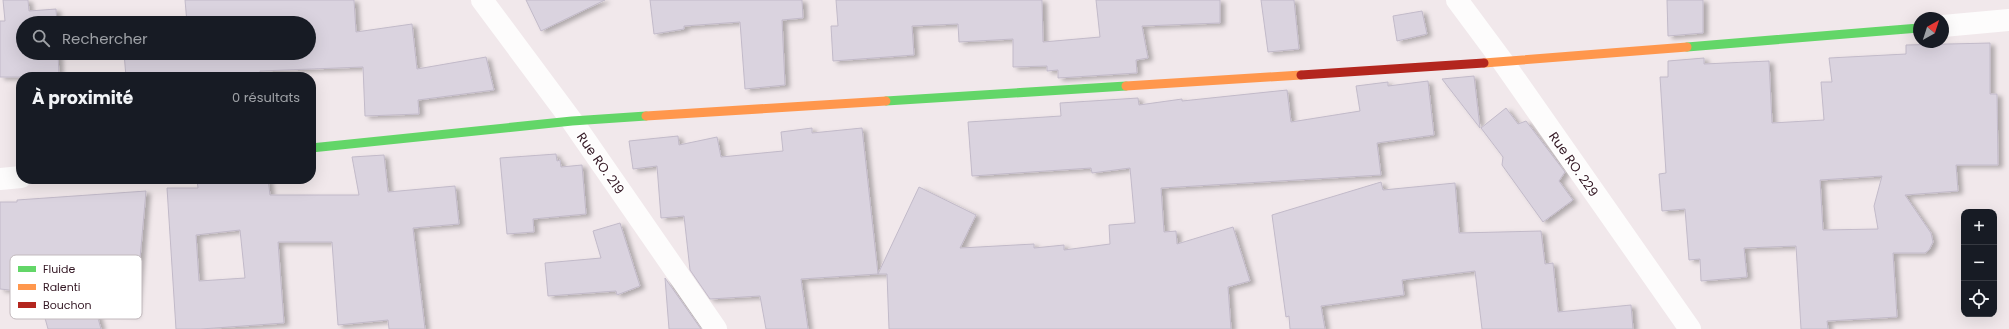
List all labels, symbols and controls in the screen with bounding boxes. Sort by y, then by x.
north arrow [1913,12,1949,48]
search box [16,16,316,60]
icon: search [30,27,52,49]
text: Rechercher [62,28,148,49]
text: À proximité [32,86,133,110]
text: 0 résultats [232,88,300,107]
street label: Rue RO. 219 [572,128,629,198]
street label: Rue RO. 229 [1544,128,1603,201]
map controls [1961,209,1997,317]
button: + [1961,209,1997,245]
button: − [1961,245,1997,281]
legend [10,255,142,319]
text: Fluide [43,261,75,277]
text: Ralenti [43,279,81,295]
button: locate [1961,281,1997,317]
text: Bouchon [43,297,92,313]

